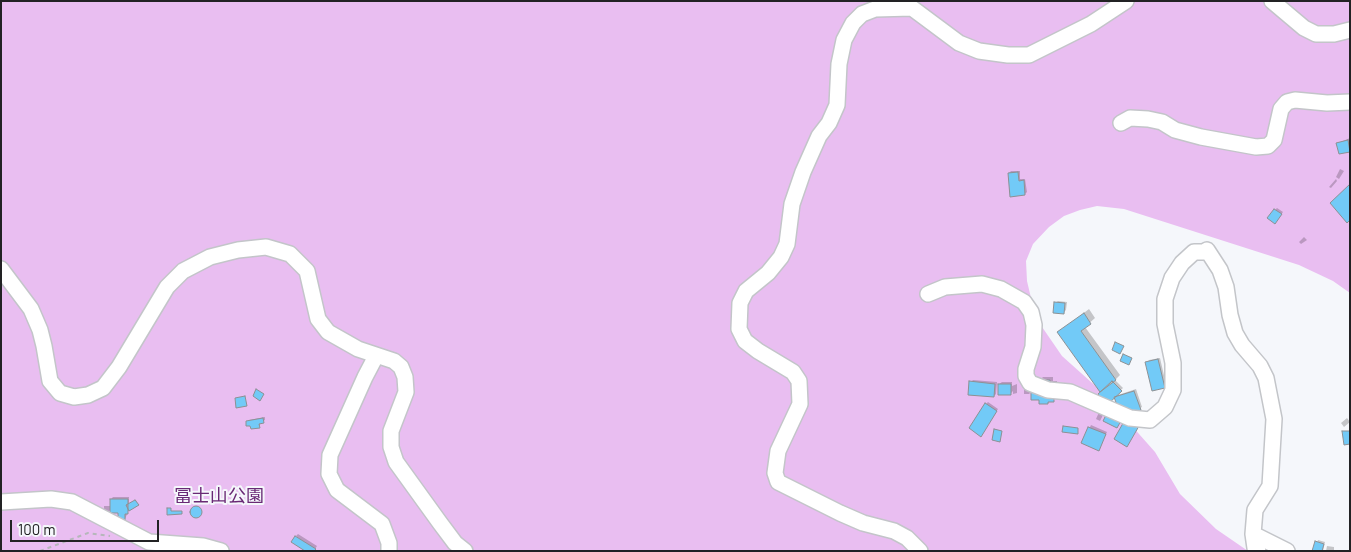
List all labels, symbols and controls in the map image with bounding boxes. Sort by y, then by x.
park label: 冨士山公園 [174,485,264,507]
scale bar [12,510,161,542]
text: 100 m [18,520,56,538]

